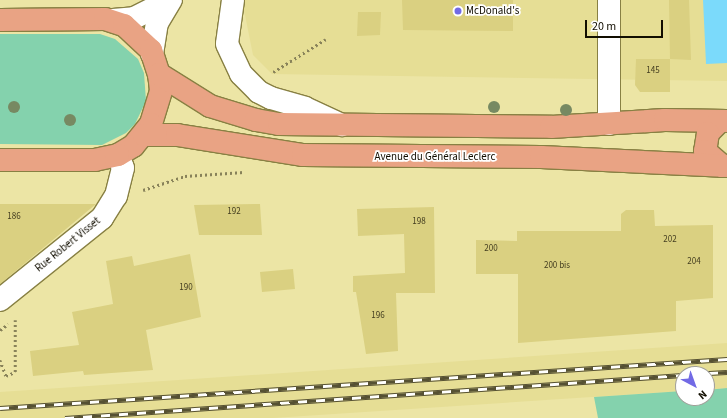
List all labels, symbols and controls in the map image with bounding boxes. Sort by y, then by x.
place label: McDonald's [466,4,519,18]
marker: McDonald's [453,6,463,16]
scale bar [587,12,665,38]
text: 20 m [592,18,616,35]
house number: 145 [646,66,660,76]
street label: Avenue du Général Leclerc [375,150,495,164]
house number: 192 [227,207,241,217]
house number: 186 [7,212,21,222]
street label: Rue Robert Visset [33,215,103,275]
house number: 198 [412,217,426,227]
house number: 202 [663,235,677,245]
house number: 200 [484,244,498,254]
house number: 204 [687,257,701,267]
house number: 200 bis [544,261,570,271]
house number: 190 [179,283,193,293]
house number: 196 [371,311,385,321]
north arrow [675,366,715,406]
text: N [695,387,710,403]

